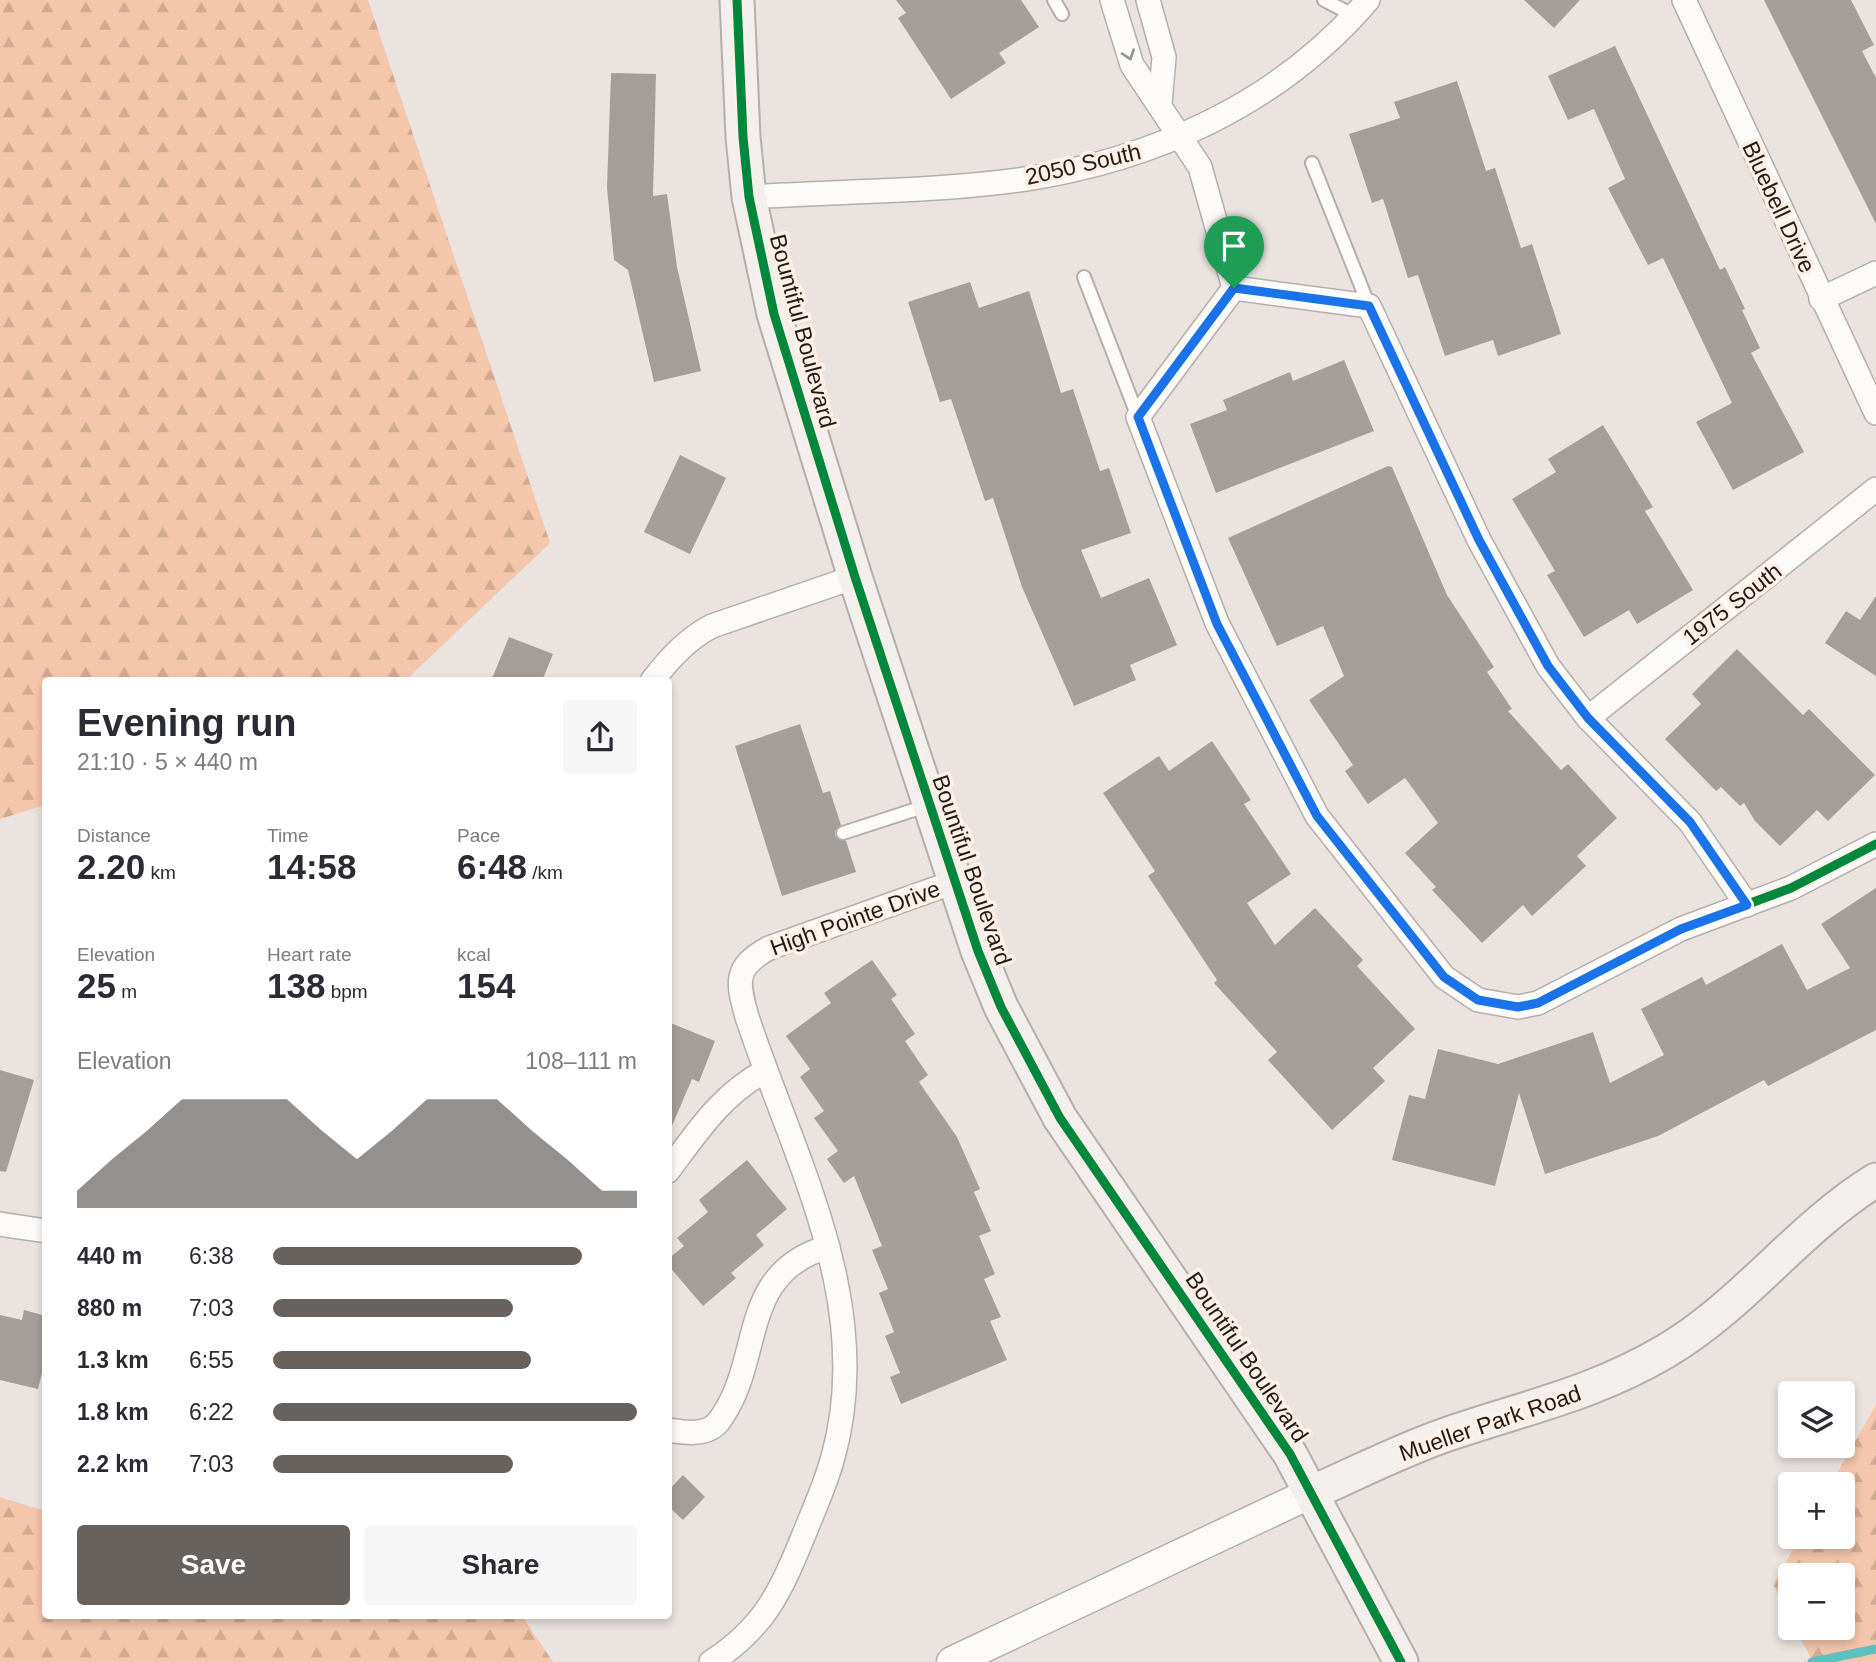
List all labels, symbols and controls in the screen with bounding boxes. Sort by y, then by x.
one-way arrow [1121,49,1135,61]
street label: Bluebell Drive [1737,137,1821,277]
street label: 2050 South [1023,138,1143,190]
pin [1204,216,1264,288]
icon: arrive [1215,227,1253,265]
street label: Bountiful Boulevard [765,231,841,431]
street label: 1975 South [1678,558,1786,650]
button: share [563,700,637,774]
text: Evening run [77,702,297,744]
text: 21:10 · 5 × 440 m [77,749,258,775]
street label: Bountiful Boulevard [927,771,1017,969]
text: Distance [77,825,151,846]
text: Time [267,825,309,846]
text: Pace [457,825,500,846]
text: 2.20 [77,847,145,886]
text: 14:58 [267,847,357,886]
text: 6:48 [457,847,527,886]
text: km [145,862,176,883]
text: /km [527,862,563,883]
street label: High Pointe Drive [766,875,944,961]
text: Elevation [77,944,155,965]
text: Heart rate [267,944,351,965]
text: kcal [457,944,491,965]
text: 25 [77,966,116,1005]
text: 138 [267,966,325,1005]
text: 154 [457,966,515,1005]
text: m [116,981,137,1002]
text: bpm [325,981,368,1002]
text: Elevation [77,1048,172,1074]
text: 108–111 m [525,1048,637,1074]
text: 440 m [77,1243,142,1269]
text: 6:38 [189,1243,234,1269]
street label: Bountiful Boulevard [1180,1267,1314,1447]
text: 880 m [77,1295,142,1321]
text: 7:03 [189,1295,234,1321]
text: 1.3 km [77,1347,149,1373]
text: 6:55 [189,1347,234,1373]
street label: Mueller Park Road [1396,1380,1584,1466]
map controls [1778,1381,1855,1640]
button: layers [1778,1381,1855,1458]
text: 1.8 km [77,1399,149,1425]
text: 6:22 [189,1399,234,1425]
text: 2.2 km [77,1451,149,1477]
text: 7:03 [189,1451,234,1477]
button: + [1778,1472,1855,1549]
button: Save [77,1525,350,1605]
button: Share [364,1525,637,1605]
button: − [1778,1563,1855,1640]

